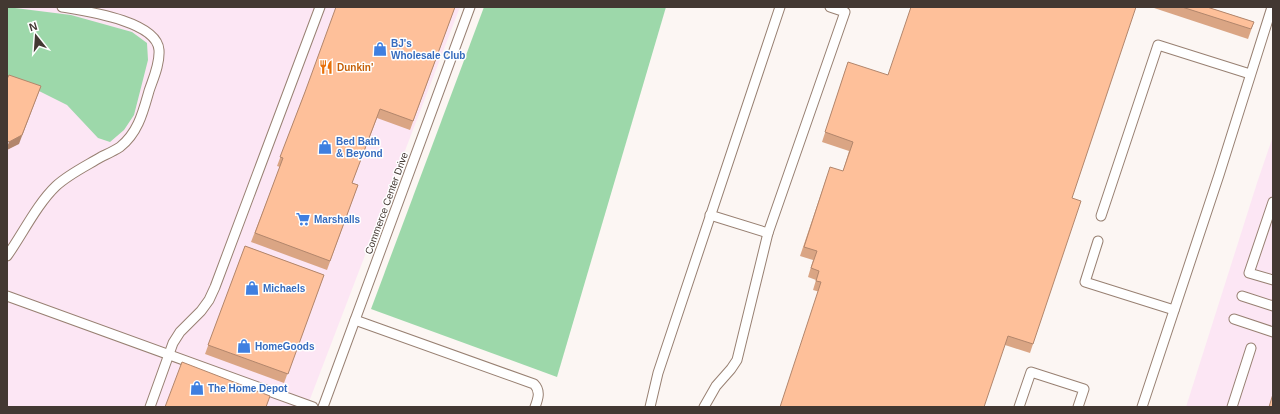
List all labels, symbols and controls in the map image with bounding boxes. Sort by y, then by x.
north arrow [16,16,56,56]
text: N [28,20,39,33]
place label: BJ's Wholesale Club [391,38,465,61]
shop icon: BJ's Wholesale Club [372,41,388,57]
restaurant icon: Dunkin' [318,59,334,75]
place label: Dunkin' [337,62,373,73]
place label: Bed Bath & Beyond [336,136,383,159]
shop icon: Bed Bath & Beyond [317,139,333,155]
street label: Commerce Center Drive [363,150,410,256]
supermarket icon: Marshalls [295,211,311,227]
place label: Marshalls [314,214,361,225]
shop icon: Michaels [244,280,260,296]
place label: Michaels [263,283,306,294]
shop icon: HomeGoods [236,338,252,354]
place label: HomeGoods [255,341,315,352]
shop icon: The Home Depot [189,380,205,396]
place label: The Home Depot [208,383,288,394]

